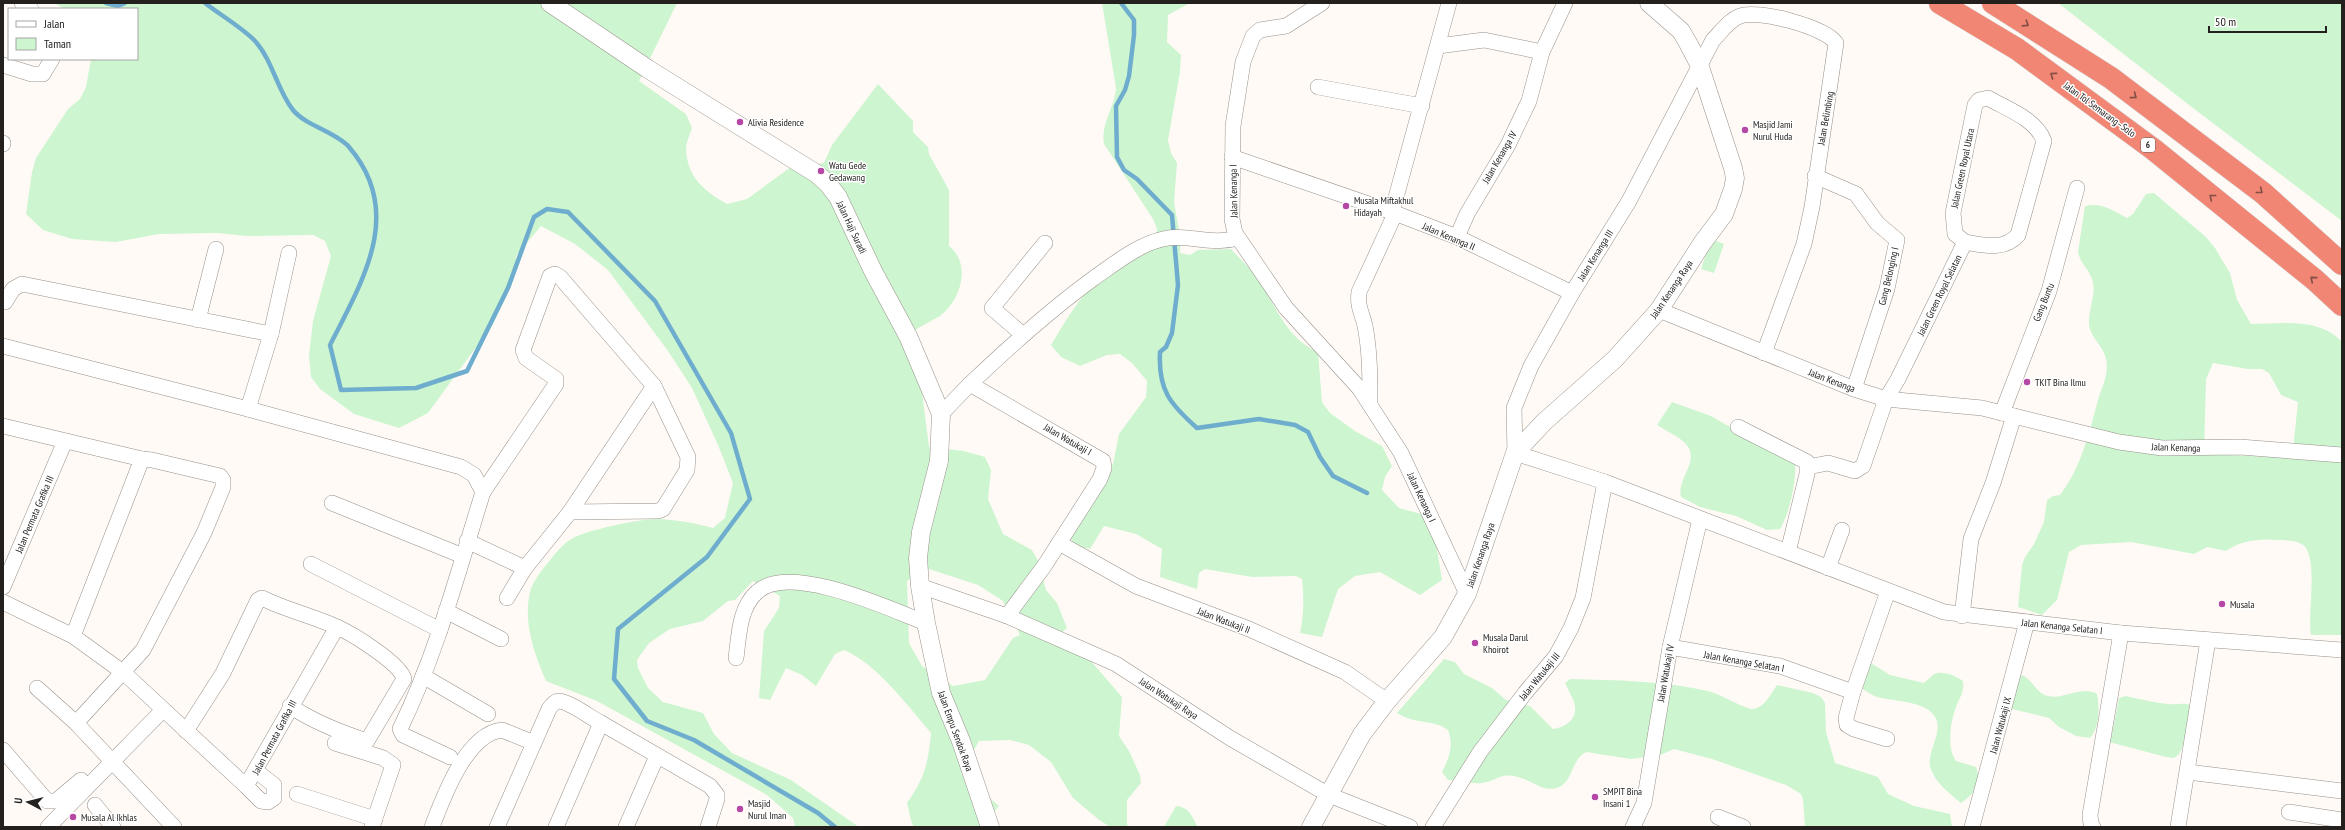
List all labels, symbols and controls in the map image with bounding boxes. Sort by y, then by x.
legend [8,8,138,60]
scale bar [2209,8,2326,34]
text: 50 m [2215,14,2236,29]
text: Jalan [43,16,65,31]
one-way arrow [2022,19,2029,27]
text: Taman [44,36,71,51]
one-way arrow [2050,73,2057,80]
street label: Jalan Tol Semarang–Solo [2060,78,2138,140]
street label: Jalan Belimbing [1814,90,1837,147]
one-way arrow [2130,91,2137,98]
place label: Alivia Residence [748,116,804,129]
marker: Alivia Residence [735,117,745,127]
place label: Masjid Jami Nurul Huda [1753,118,1793,143]
marker: Masjid Jami Nurul Huda [1740,125,1750,135]
street label: Jalan Green Royal Utara [1947,127,1977,210]
street label: Jalan Kenanga IV [1479,129,1520,187]
road number: 6 [2141,138,2155,152]
place label: Watu Gede Gedawang [829,159,866,184]
street label: Jalan Kenanga I [1227,164,1240,219]
marker: Watu Gede Gedawang [816,166,826,176]
one-way arrow [2256,186,2263,193]
place label: Musala Miftakhul Hidayah [1354,194,1414,219]
one-way arrow [2210,194,2217,201]
street label: Jalan Haji Suradi [833,198,869,256]
marker: Musala Miftakhul Hidayah [1341,201,1351,211]
street label: Jalan Kenanga II [1420,219,1477,253]
street label: Jalan Kenanga III [1574,227,1616,284]
street label: Gang Belonging I [1875,246,1901,306]
street label: Jalan Green Royal Selatan [1914,253,1965,339]
street label: Jalan Kenanga Raya [1647,258,1696,322]
one-way arrow [2310,276,2318,283]
street label: Gang Buntu [2030,281,2057,323]
street label: Jalan Kenanga [1806,365,1857,395]
place label: TKIT Bina Ilmu [2035,376,2086,389]
marker: TKIT Bina Ilmu [2022,377,2032,387]
street label: Jalan Watukaji I [1041,420,1094,458]
street label: Jalan Kenanga [2150,440,2201,455]
street label: Jalan Kenanga I [1404,469,1439,524]
street label: Jalan Permata Grafika III [12,474,57,556]
street label: Jalan Kenanga Raya [1463,521,1498,590]
place label: Musala [2230,598,2254,611]
marker: Musala [2217,599,2227,609]
street label: Jalan Watukaji II [1195,604,1252,636]
street label: Jalan Kenanga Selatan I [2020,616,2103,637]
place label: Musala Darul Khoirot [1483,631,1529,656]
marker: Musala Darul Khoirot [1470,638,1480,648]
street label: Jalan Watukaji IV [1654,643,1677,704]
street label: Jalan Kenanga Selatan I [1702,648,1785,675]
street label: Jalan Watukaji III [1515,650,1563,704]
street label: Jalan Watukaji Raya [1136,674,1201,722]
street label: Jalan Empu Sendok Raya [935,688,976,773]
street label: Jalan Watukaji IX [1986,695,2014,756]
street label: Jalan Permata Grafika III [249,698,300,778]
north arrow [8,782,48,822]
place label: SMPIT Bina Insani 1 [1603,785,1642,810]
marker: SMPIT Bina Insani 1 [1590,792,1600,802]
text: U [11,797,25,804]
place label: Masjid Nurul Iman [748,797,786,822]
marker: Masjid Nurul Iman [735,804,745,814]
place label: Musala Al Ikhlas [81,811,137,824]
marker: Musala Al Ikhlas [68,812,78,822]

